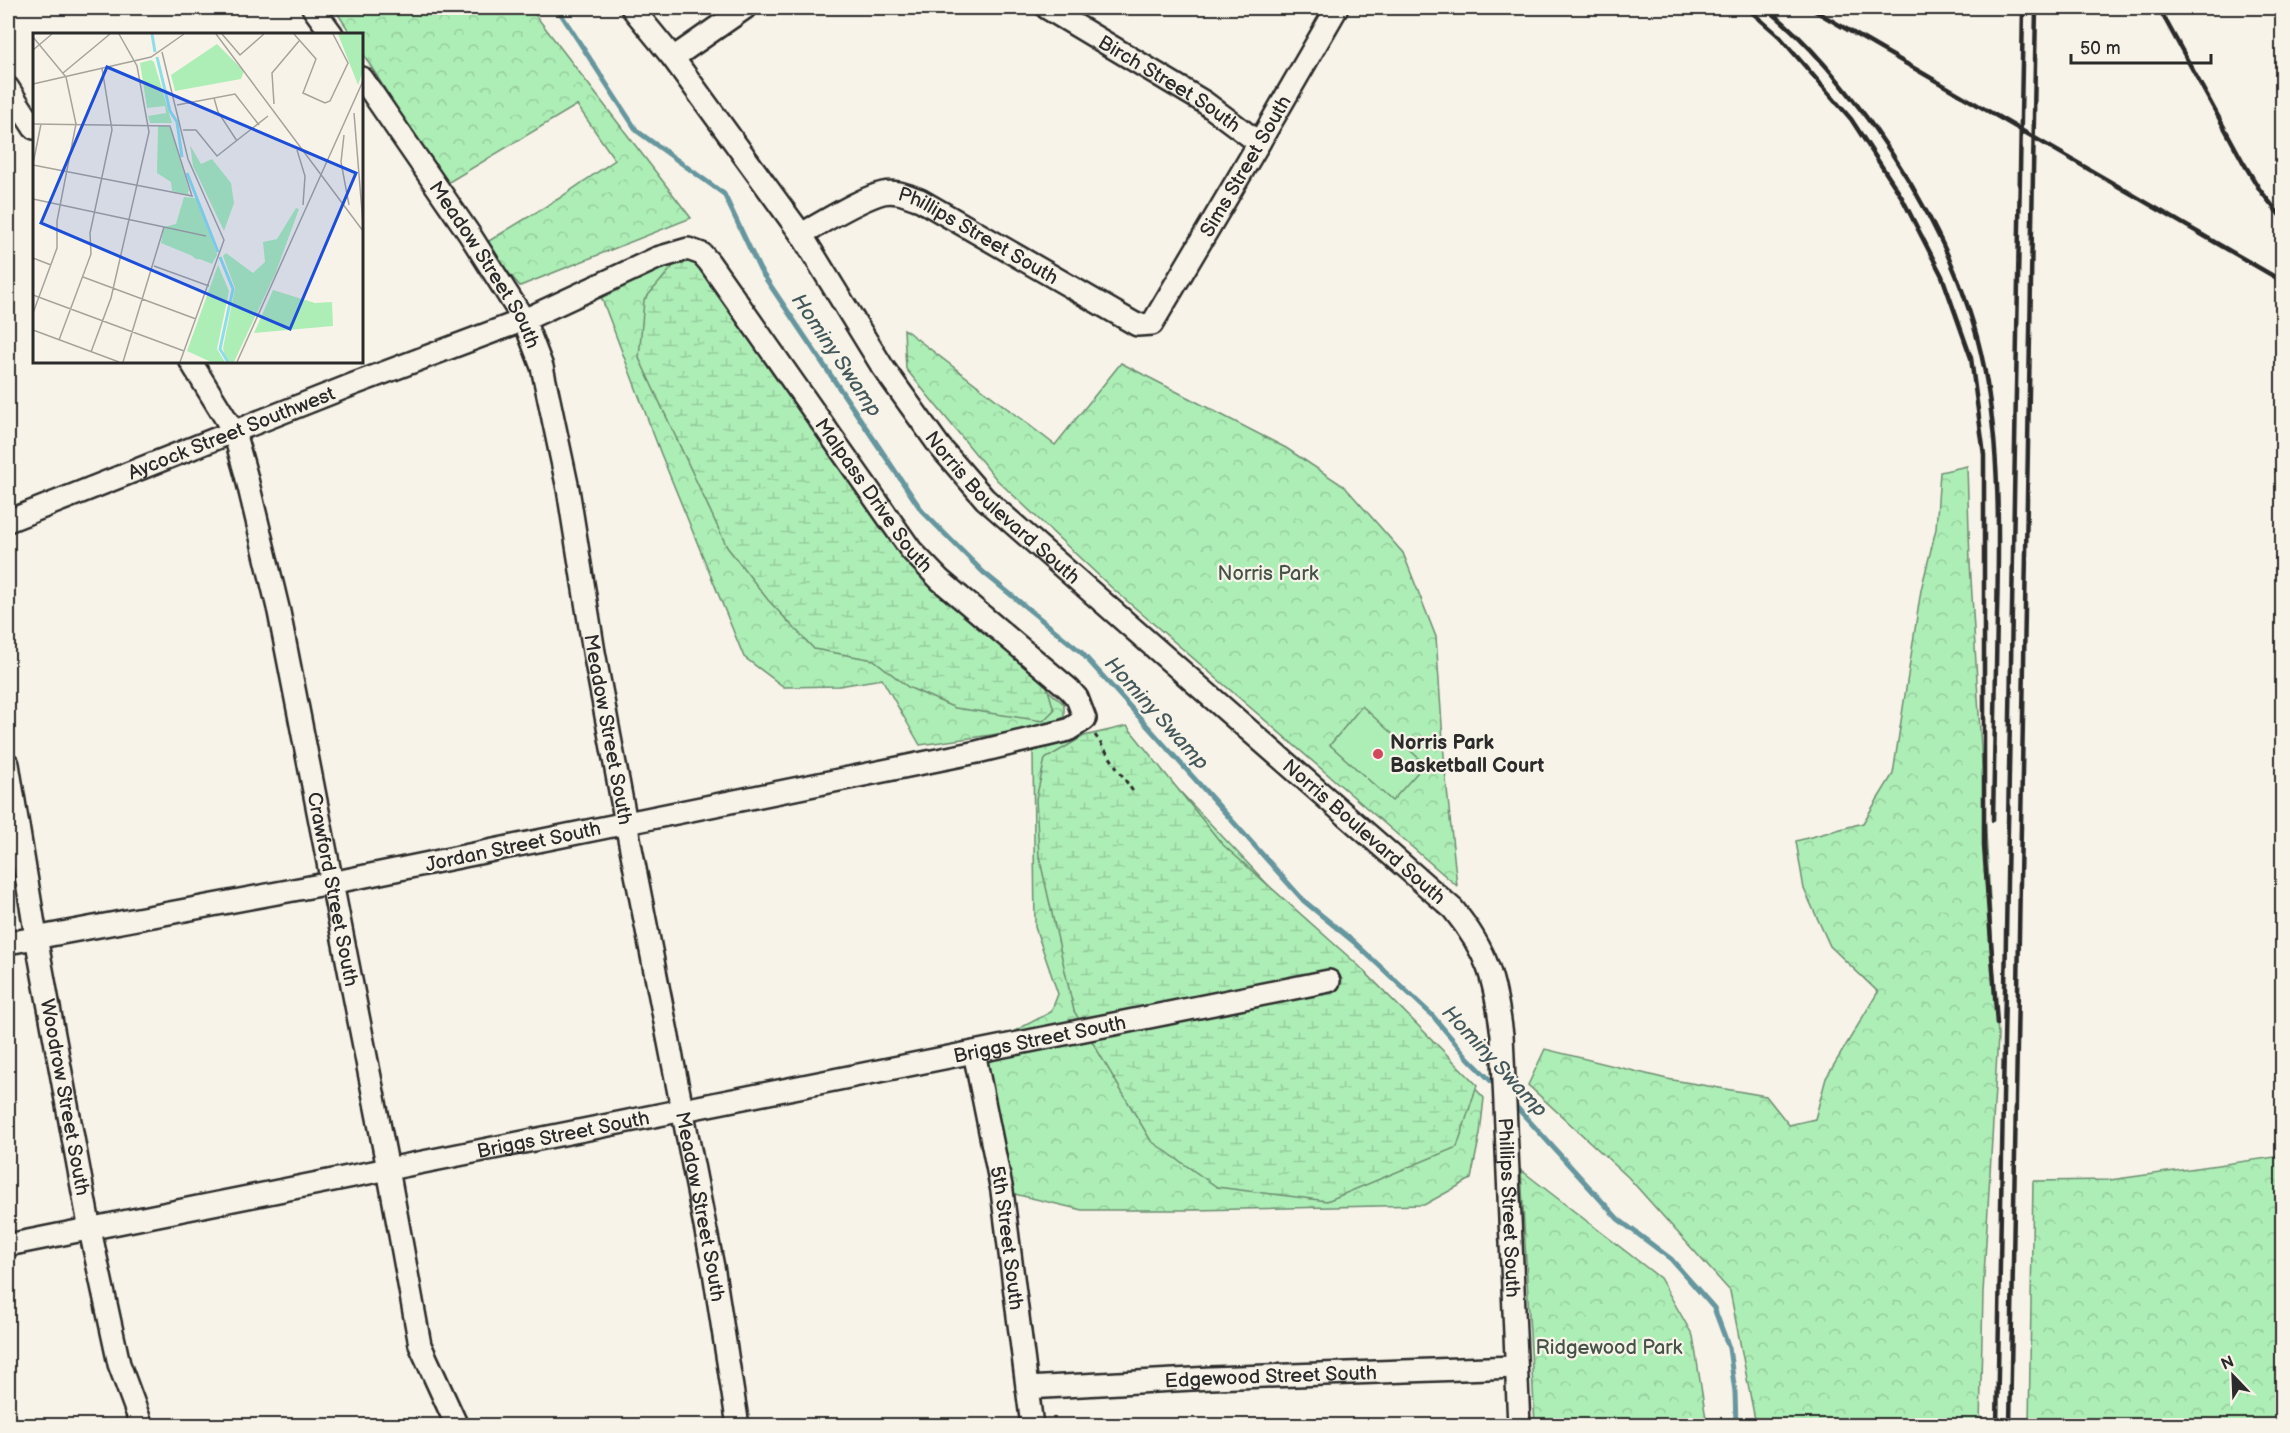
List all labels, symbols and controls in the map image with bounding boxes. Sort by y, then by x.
scale bar [2071,27,2210,65]
street label: Birch Street South [1094,31,1245,138]
inset map [33,33,363,363]
text: 50 m [2080,38,2121,59]
street label: Sims Street South [1195,92,1297,241]
street label: Meadow Street South [423,177,545,352]
street label: Phillips Street South [895,182,1062,290]
water label: Hominy Swamp [786,289,887,422]
street label: Aycock Street Southwest [125,382,338,485]
street label: Malpass Drive South [809,414,937,578]
street label: Norris Boulevard South [919,427,1085,590]
park label: Norris Park [1218,562,1319,586]
street label: Meadow Street South [578,632,637,827]
water label: Hominy Swamp [1099,652,1214,775]
place label: Norris Park Basketball Court [1390,731,1544,778]
marker: Norris Park Basketball Court [1371,747,1385,761]
street label: Norris Boulevard South [1277,754,1450,910]
street label: Crawford Street South [301,790,363,988]
street label: Jordan Street South [423,817,603,877]
street label: Woodrow Street South [35,997,94,1197]
water label: Hominy Swamp [1437,1000,1553,1122]
street label: Briggs Street South [952,1011,1128,1069]
street label: Briggs Street South [475,1106,652,1164]
street label: Meadow Street South [670,1109,729,1303]
street label: Phillips Street South [1493,1117,1524,1298]
street label: 5th Street South [984,1164,1028,1312]
park label: Ridgewood Park [1536,1336,1683,1360]
north arrow [2203,1346,2263,1406]
text: N [2218,1352,2237,1375]
street label: Edgewood Street South [1164,1361,1377,1393]

